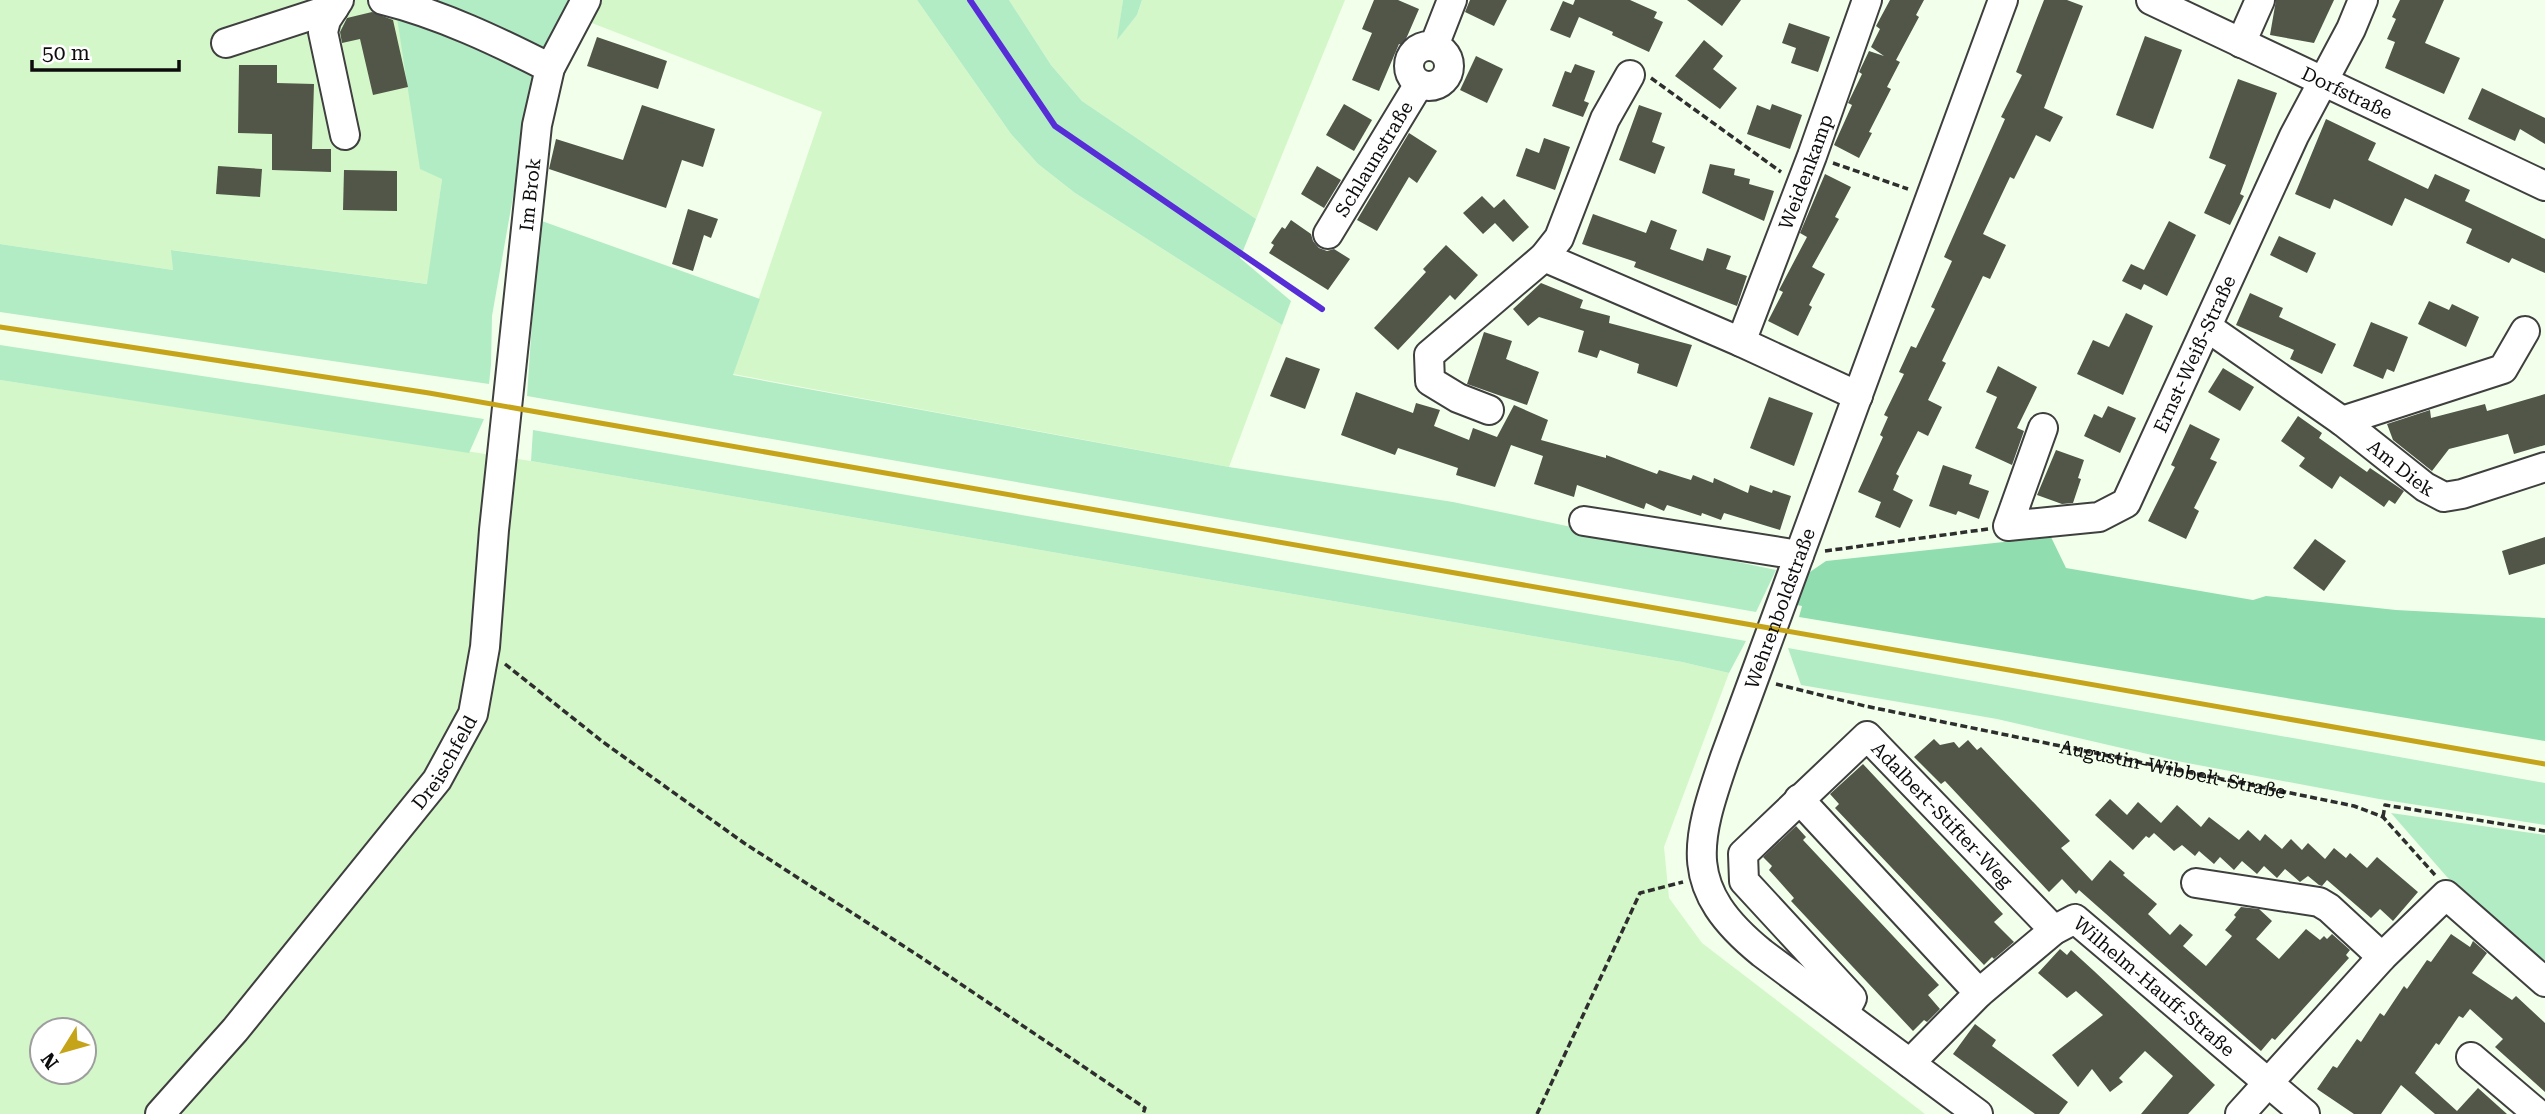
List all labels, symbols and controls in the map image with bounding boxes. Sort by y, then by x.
scale bar [32,28,178,72]
text: 50 m [42,41,90,65]
street label: Dorfstraße [2298,61,2396,124]
street label: Schlaunstraße [1330,97,1418,221]
street label: Weidenkamp [1774,111,1837,233]
street label: Im Brok [514,157,545,232]
street label: Ernst-Weiß-Straße [2148,272,2240,436]
street label: Am Diek [2363,435,2438,501]
street label: Wehrenboldstraße [1740,525,1820,692]
street label: Dreischfeld [407,711,482,814]
street label: Augustin-Wibbelt-Straße [2058,735,2288,803]
street label: Adalbert-Stifter-Weg [1867,737,2018,892]
street label: Wilhelm-Hauff-Straße [2069,911,2240,1061]
north arrow [28,1016,98,1086]
text: N [36,1048,63,1074]

